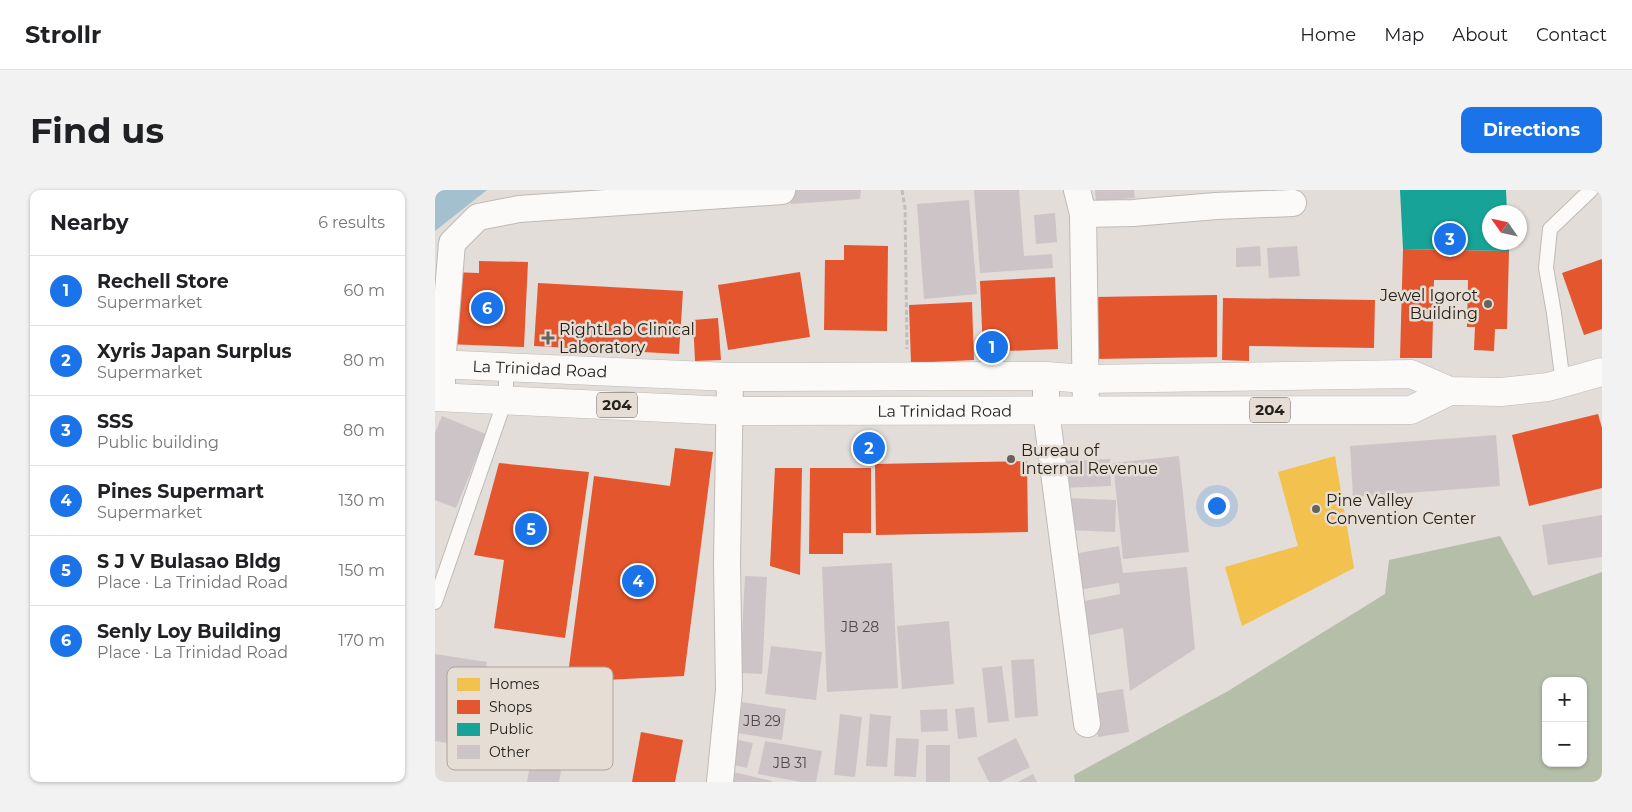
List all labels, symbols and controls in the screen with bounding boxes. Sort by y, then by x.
text: Strollr [25,20,101,49]
text: Home [1300,24,1356,46]
text: Map [1384,24,1424,46]
text: About [1452,24,1508,46]
text: Contact [1536,24,1607,46]
button: Directions [1461,107,1602,153]
text: Find us [30,109,164,152]
north arrow [1482,205,1527,250]
text: Nearby [50,210,129,235]
text: 6 results [318,213,385,232]
pin: 3 [1434,220,1466,258]
text: Rechell Store [97,270,229,293]
text: 1 [63,281,69,300]
text: 60 m [343,281,385,300]
place label: Jewel Igorot Building [1379,286,1478,323]
pin: 6 [471,289,503,327]
text: Supermarket [97,293,203,312]
marker: Jewel Igorot Building [1482,298,1494,310]
place label: RightLab Clinical Laboratory [559,320,695,357]
pin: 1 [976,328,1008,366]
marker: RightLab Clinical Laboratory [541,331,555,345]
text: Xyris Japan Surplus [97,340,292,363]
text: 2 [61,351,71,370]
text: 80 m [343,351,385,370]
street label: La Trinidad Road [472,357,608,382]
text: Supermarket [97,363,203,382]
road number: 204 [597,392,637,418]
road number: 204 [1250,398,1290,422]
street label: La Trinidad Road [877,402,1012,421]
text: SSS [97,410,133,433]
text: 3 [61,421,71,440]
text: 80 m [343,421,385,440]
pin: 2 [853,429,885,467]
text: Public building [97,433,219,452]
place label: Bureau of Internal Revenue [1021,441,1158,478]
marker: Bureau of Internal Revenue [1005,453,1017,465]
text: Pines Supermart [97,480,264,503]
text: 4 [60,491,72,510]
text: 130 m [338,491,385,510]
place label: Pine Valley Convention Center [1326,491,1476,528]
your location [1204,493,1230,519]
text: Supermarket [97,503,203,522]
marker: Pine Valley Convention Center [1310,503,1322,515]
pin: 5 [515,510,547,548]
text: S J V Bulasao Bldg [97,550,281,573]
text: 5 [61,561,71,580]
text: 150 m [338,561,385,580]
pin: 4 [622,562,654,600]
text: Place · La Trinidad Road [97,573,288,592]
house number: JB 28 [840,618,879,636]
text: Senly Loy Building [97,620,281,643]
text: 6 [61,631,71,650]
text: 170 m [338,631,385,650]
text: Place · La Trinidad Road [97,643,288,662]
legend [447,667,613,770]
text: Homes [489,675,539,693]
map controls [1542,677,1587,767]
button: + [1542,677,1587,722]
text: Shops [489,698,532,716]
house number: JB 29 [742,712,781,730]
text: Public [489,720,533,738]
button: − [1542,722,1587,767]
text: Other [489,743,530,761]
house number: JB 31 [772,754,807,772]

